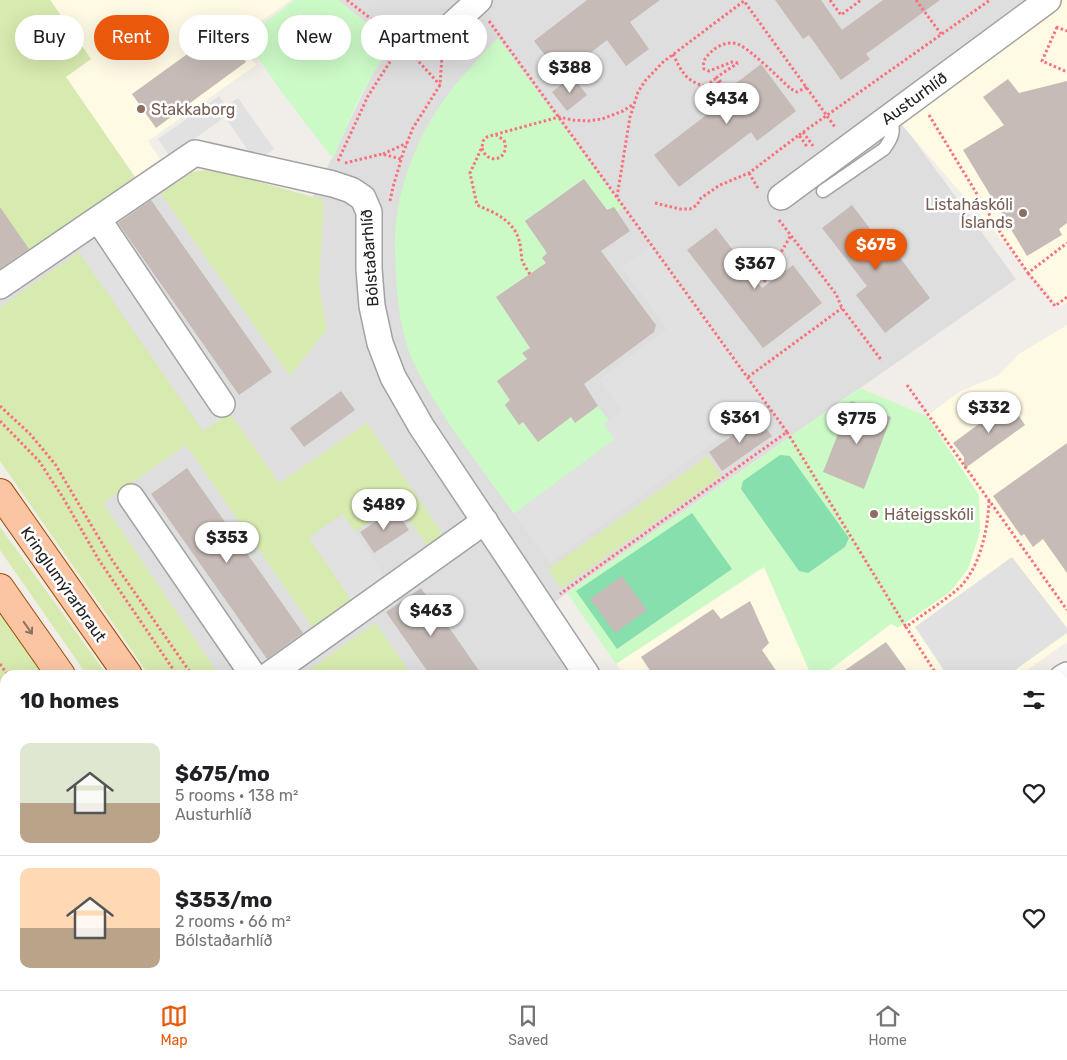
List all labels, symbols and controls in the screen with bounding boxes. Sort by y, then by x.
chip: Buy [15,15,84,60]
chip: Rent [94,15,169,60]
chip: Filters [179,15,268,60]
chip: New [278,15,351,60]
chip: Apartment [361,15,487,60]
pin: $388 [540,52,600,94]
text: $388 [549,58,591,77]
street label: Austurhlíð [878,68,951,129]
pin: $434 [697,82,757,125]
text: $434 [705,89,749,108]
place label: Stakkaborg [151,100,235,119]
marker: Stakkaborg [135,103,147,115]
place label: Listaháskóli Íslands [925,195,1013,232]
marker: Listaháskóli Íslands [1017,207,1029,219]
street label: Bólstaðarhlíð [357,209,382,307]
pin: $675 [846,228,906,271]
text: $675 [856,235,896,254]
pin: $367 [725,248,785,290]
text: $367 [735,254,775,273]
pin: $332 [959,392,1019,434]
text: $332 [968,398,1010,417]
pin: $361 [710,402,770,444]
pin: $775 [827,402,887,445]
text: $361 [720,408,760,427]
text: $775 [837,409,877,428]
pin: $489 [354,488,414,531]
text: $489 [363,495,405,514]
place label: Háteigsskóli [884,505,974,524]
marker: Háteigsskóli [868,508,880,520]
pin: $353 [197,522,257,564]
street label: Kringlumýrarbraut [17,523,110,646]
text: $353 [206,528,248,547]
pin: $463 [401,594,461,637]
text: $463 [410,601,452,620]
one-way arrow [23,621,33,635]
icon: filters [1020,686,1048,714]
text: 10 homes [20,688,119,713]
text: $675/mo [175,761,270,786]
icon: home [60,763,120,823]
icon: heart [1020,779,1048,807]
text: 5 rooms · 138 m² [175,786,298,805]
text: Austurhlíð [175,805,252,824]
text: $353/mo [175,887,272,912]
icon: home [60,888,120,948]
icon: heart [1020,904,1048,932]
text: 2 rooms · 66 m² [175,912,291,931]
text: Bólstaðarhlíð [175,931,273,950]
tab: Map [160,1002,188,1049]
tab: Saved [508,1002,548,1049]
tab: Home [869,1002,907,1049]

